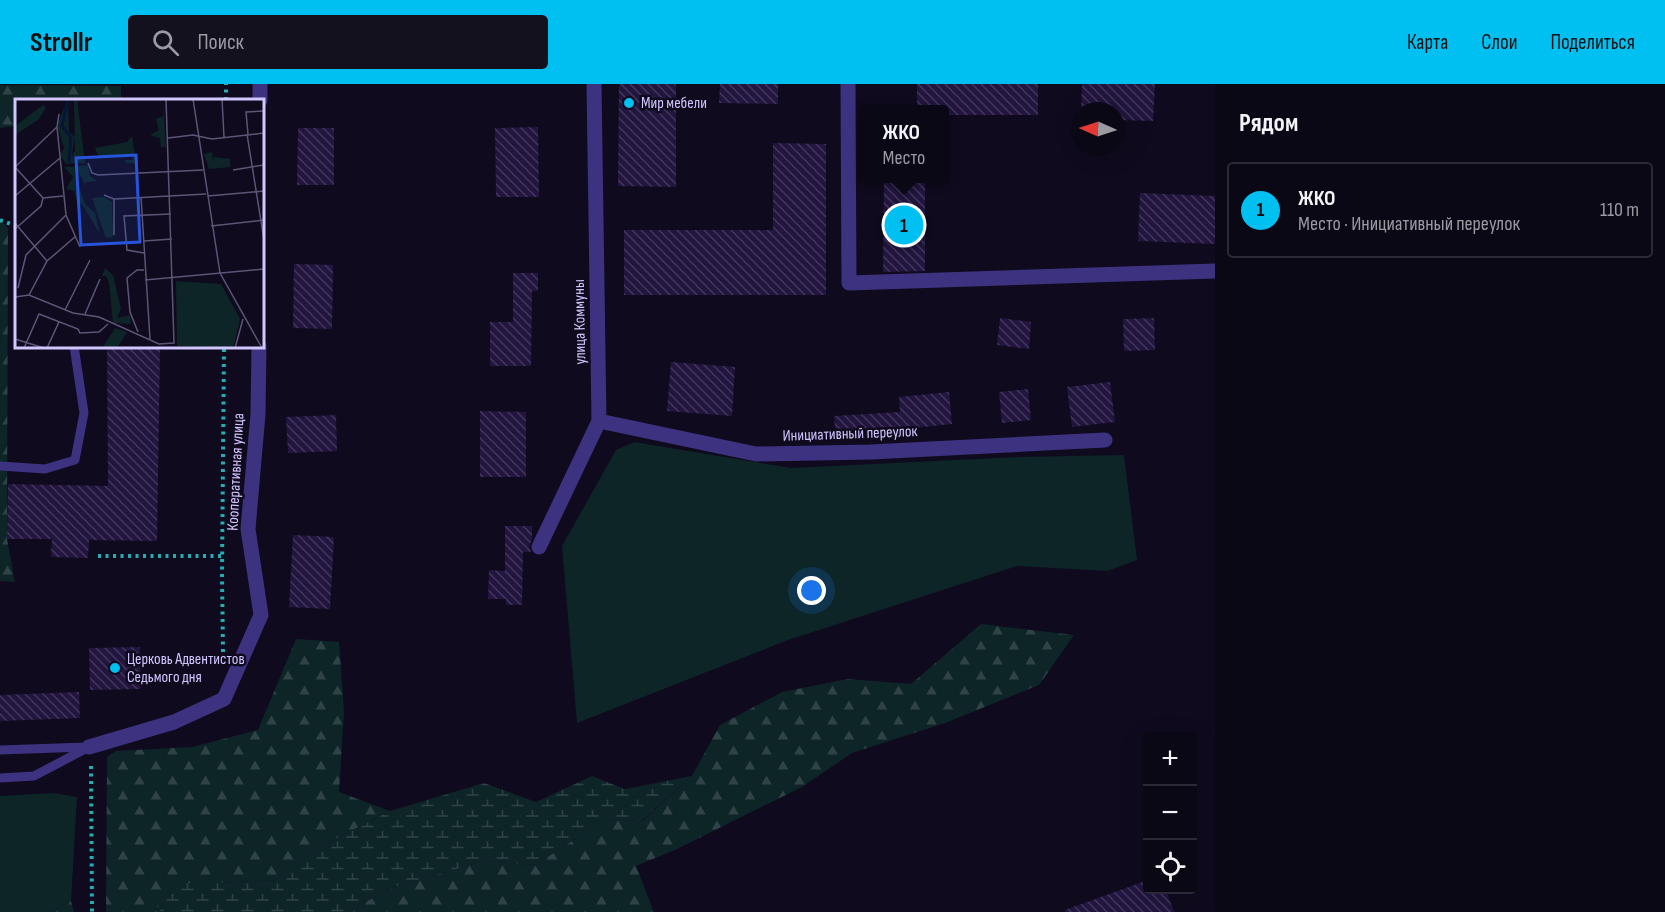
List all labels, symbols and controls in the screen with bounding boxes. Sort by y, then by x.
search box [128,15,548,69]
text: Strollr [30,26,92,59]
icon: search [149,26,182,59]
text: Поиск [197,29,244,56]
text: Карта [1407,30,1448,55]
text: Слои [1481,30,1517,55]
text: Поделиться [1550,30,1635,55]
place label: Мир мебели [641,94,707,113]
marker: Мир мебели [622,96,636,110]
inset map [15,99,264,348]
north arrow [1071,102,1125,156]
popup [859,105,949,183]
text: Рядом [1239,108,1298,139]
text: ЖКО [883,119,920,146]
text: Место [883,146,925,170]
text: ЖКО [1298,185,1335,212]
text: 1 [1257,198,1264,222]
text: 110 m [1600,198,1639,222]
pin: 1 [884,202,924,248]
text: Место · Инициативный переулок [1298,212,1520,236]
street label: улица Коммуны [570,279,590,365]
street label: Кооперативная улица [223,413,249,531]
street label: Инициативный переулок [782,422,919,446]
your location [797,576,826,605]
place label: Церковь Адвентистов Седьмого дня [127,650,245,687]
marker: Церковь Адвентистов Седьмого дня [108,661,122,675]
map controls [1143,732,1197,894]
button: + [1143,732,1197,786]
button: − [1143,786,1197,840]
button: locate [1143,840,1197,894]

